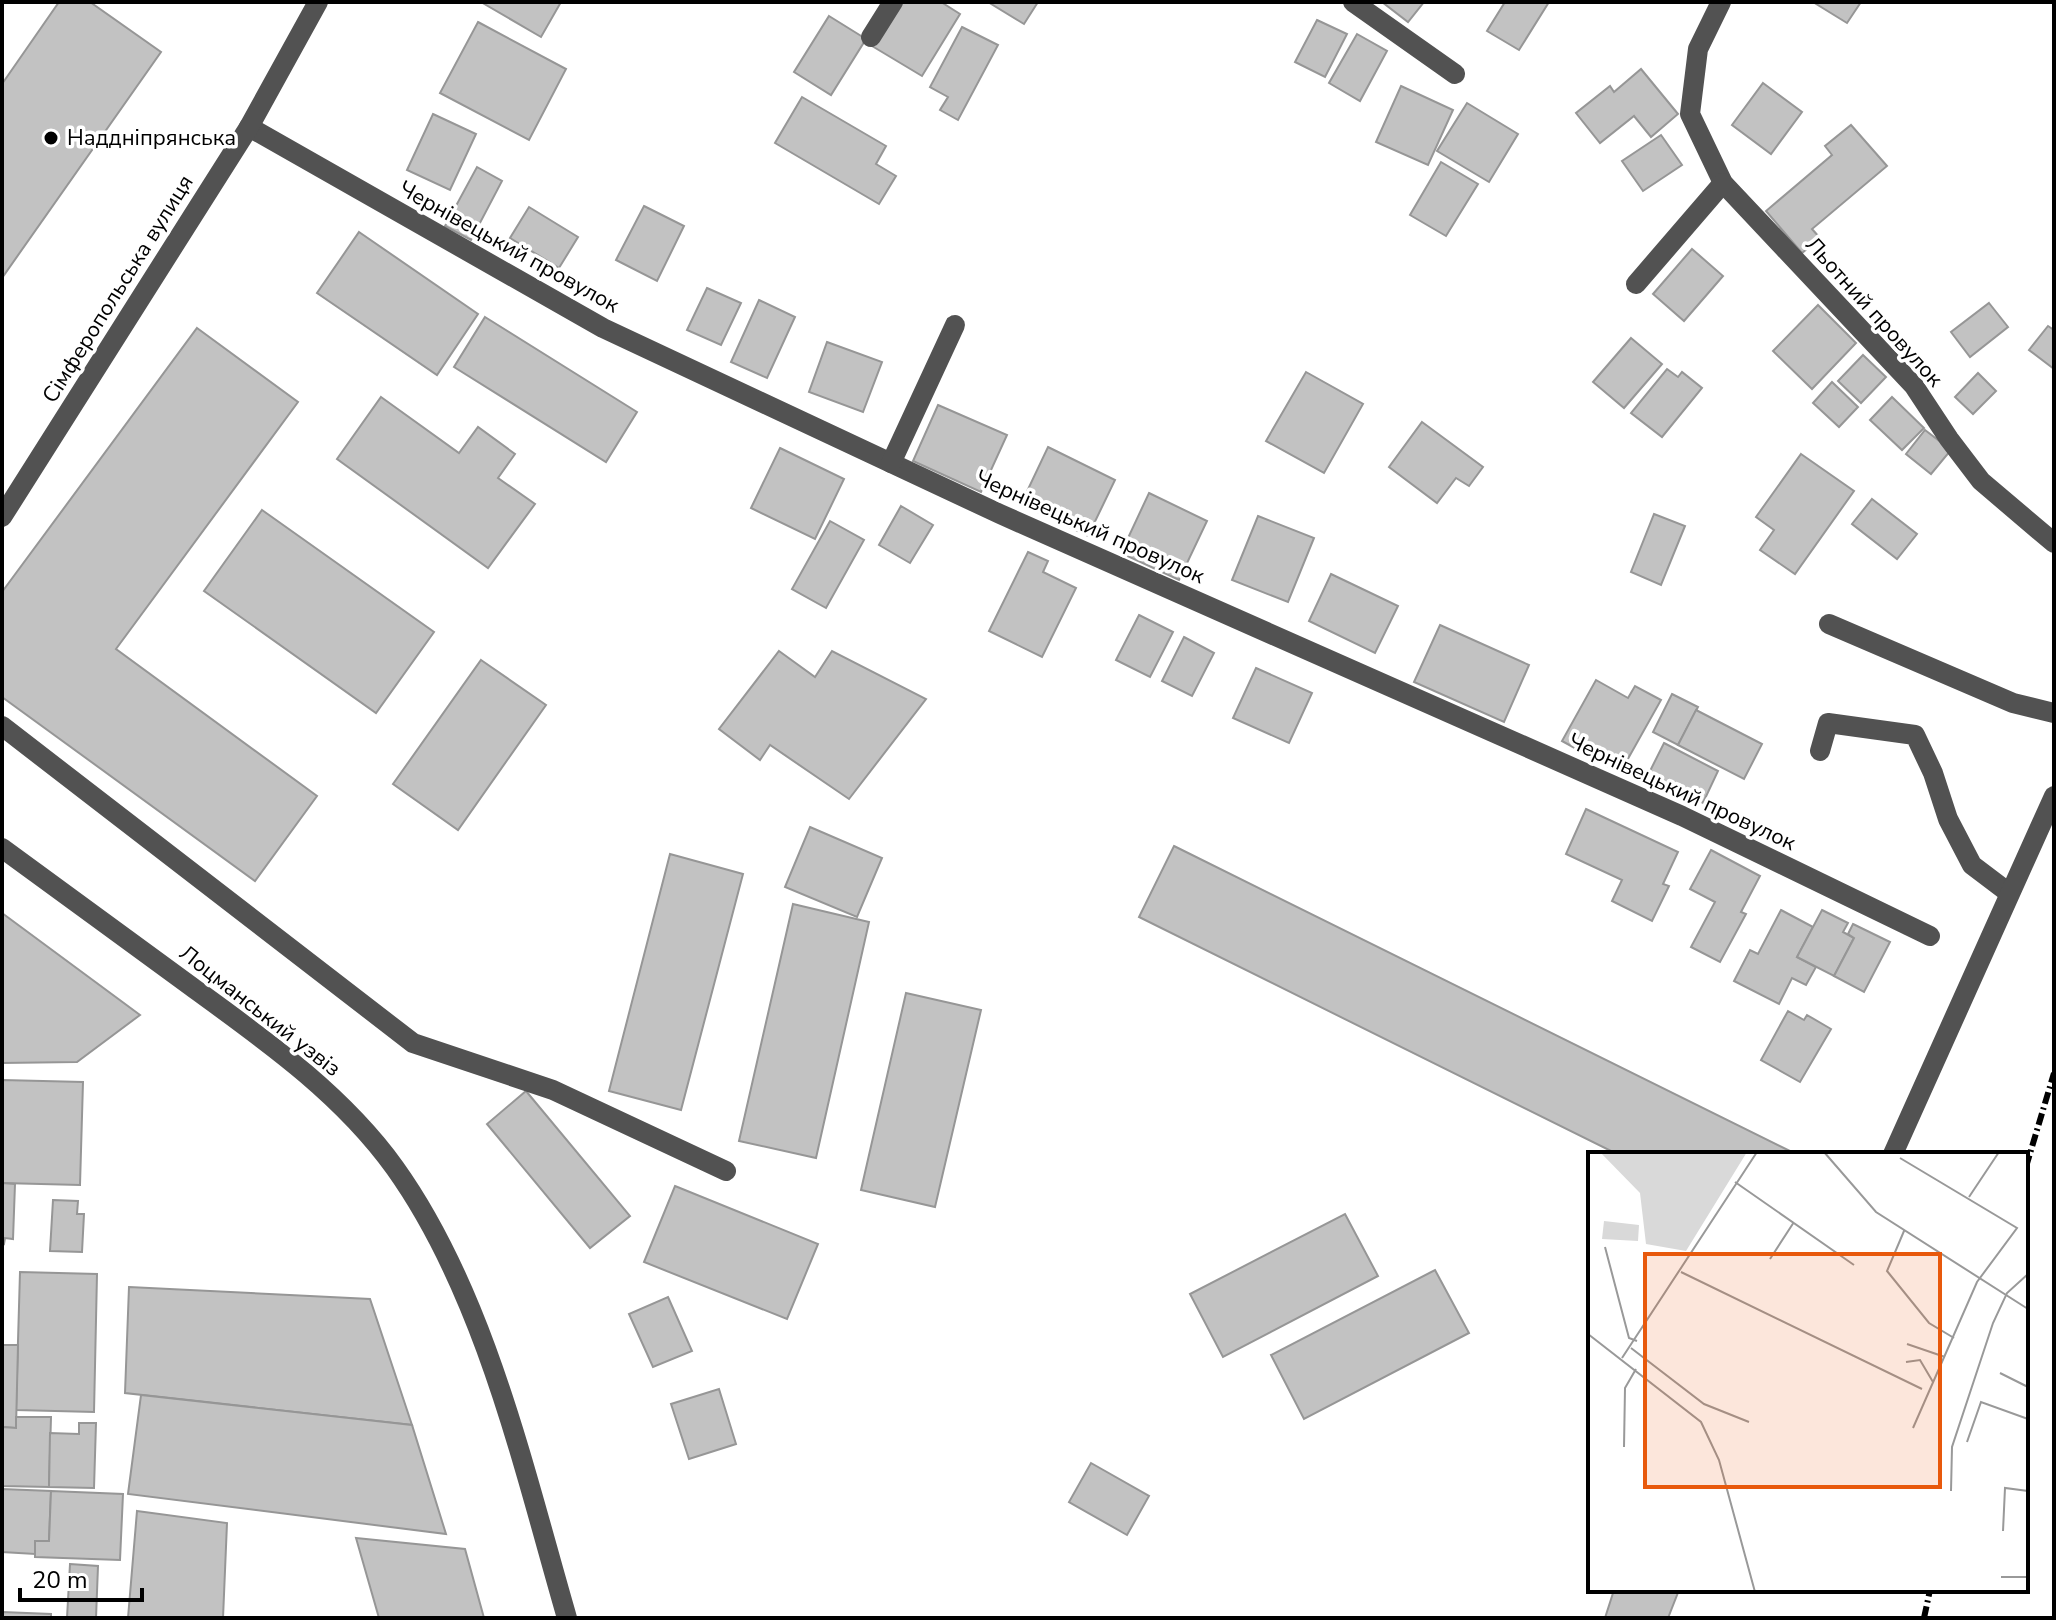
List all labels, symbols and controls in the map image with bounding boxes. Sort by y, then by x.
place label: Наддніпрянська [67,123,236,153]
marker: Наддніпрянська [42,129,60,147]
street label: Сімферопольська вулиця [35,169,201,409]
street label: Чернівецький провулок [393,174,625,320]
street label: Льотний провулок [1798,230,1950,394]
street label: Чернівецький провулок [971,463,1210,591]
street label: Чернівецький провулок [1563,726,1801,858]
street label: Лоцманський узвіз [173,939,347,1083]
inset map [1588,1152,2028,1592]
scale bar [20,1552,142,1602]
text: 20 m [32,1564,88,1596]

